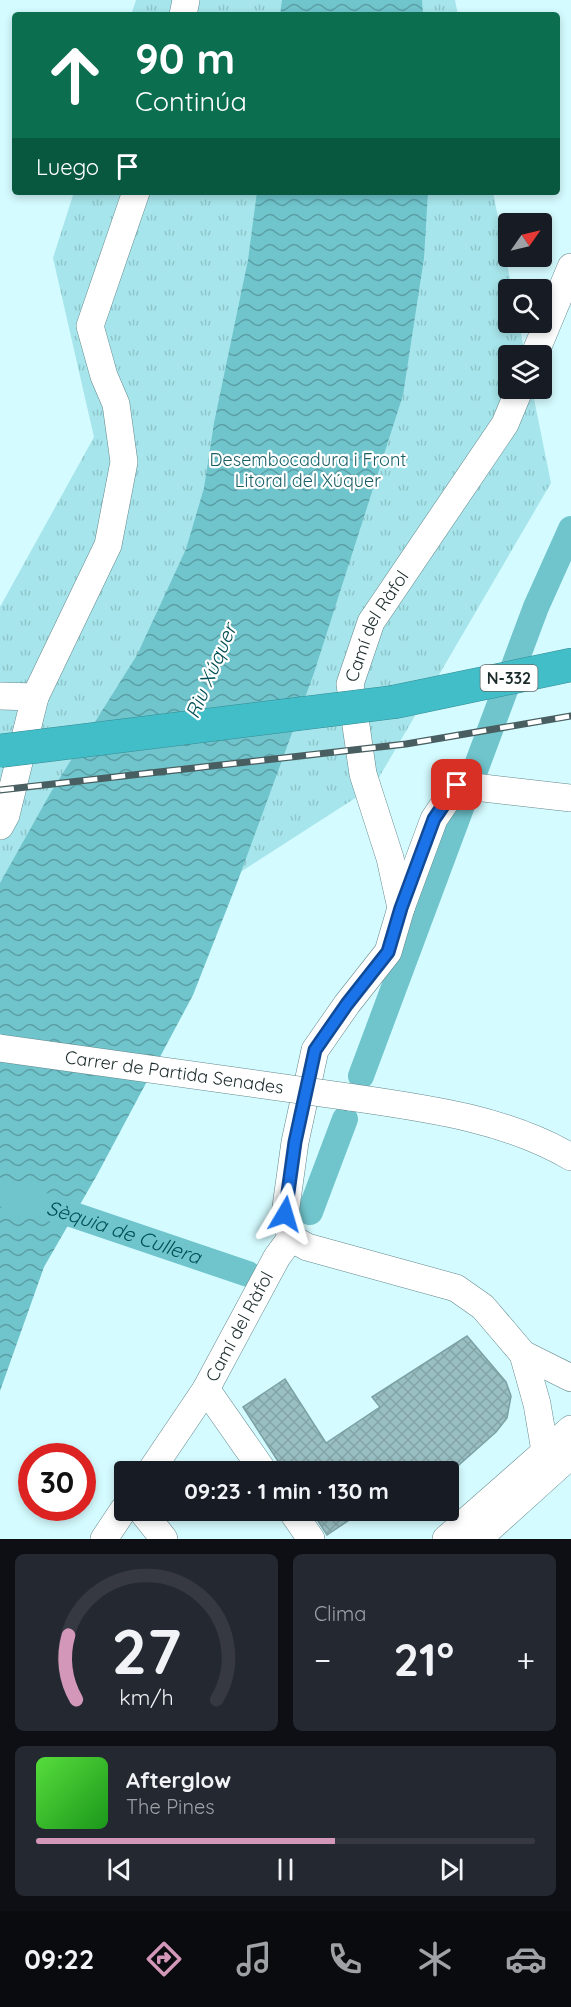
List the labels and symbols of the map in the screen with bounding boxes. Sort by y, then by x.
north arrow [498,213,552,267]
park label: Desembocadura i Front Litoral del Xúquer [210,448,406,492]
street label: Camí del Ràfol [340,566,413,685]
water label: Riu Xúquer [179,618,243,722]
road number: N-332 [480,665,538,691]
pin [431,759,482,810]
street label: Carrer de Partida Senades [64,1045,285,1099]
position arrow [253,1182,317,1246]
water label: Sèquia de Cullera [44,1195,206,1270]
street label: Camí del Ràfol [200,1267,278,1385]
speed limit sign: 30 [18,1443,96,1521]

